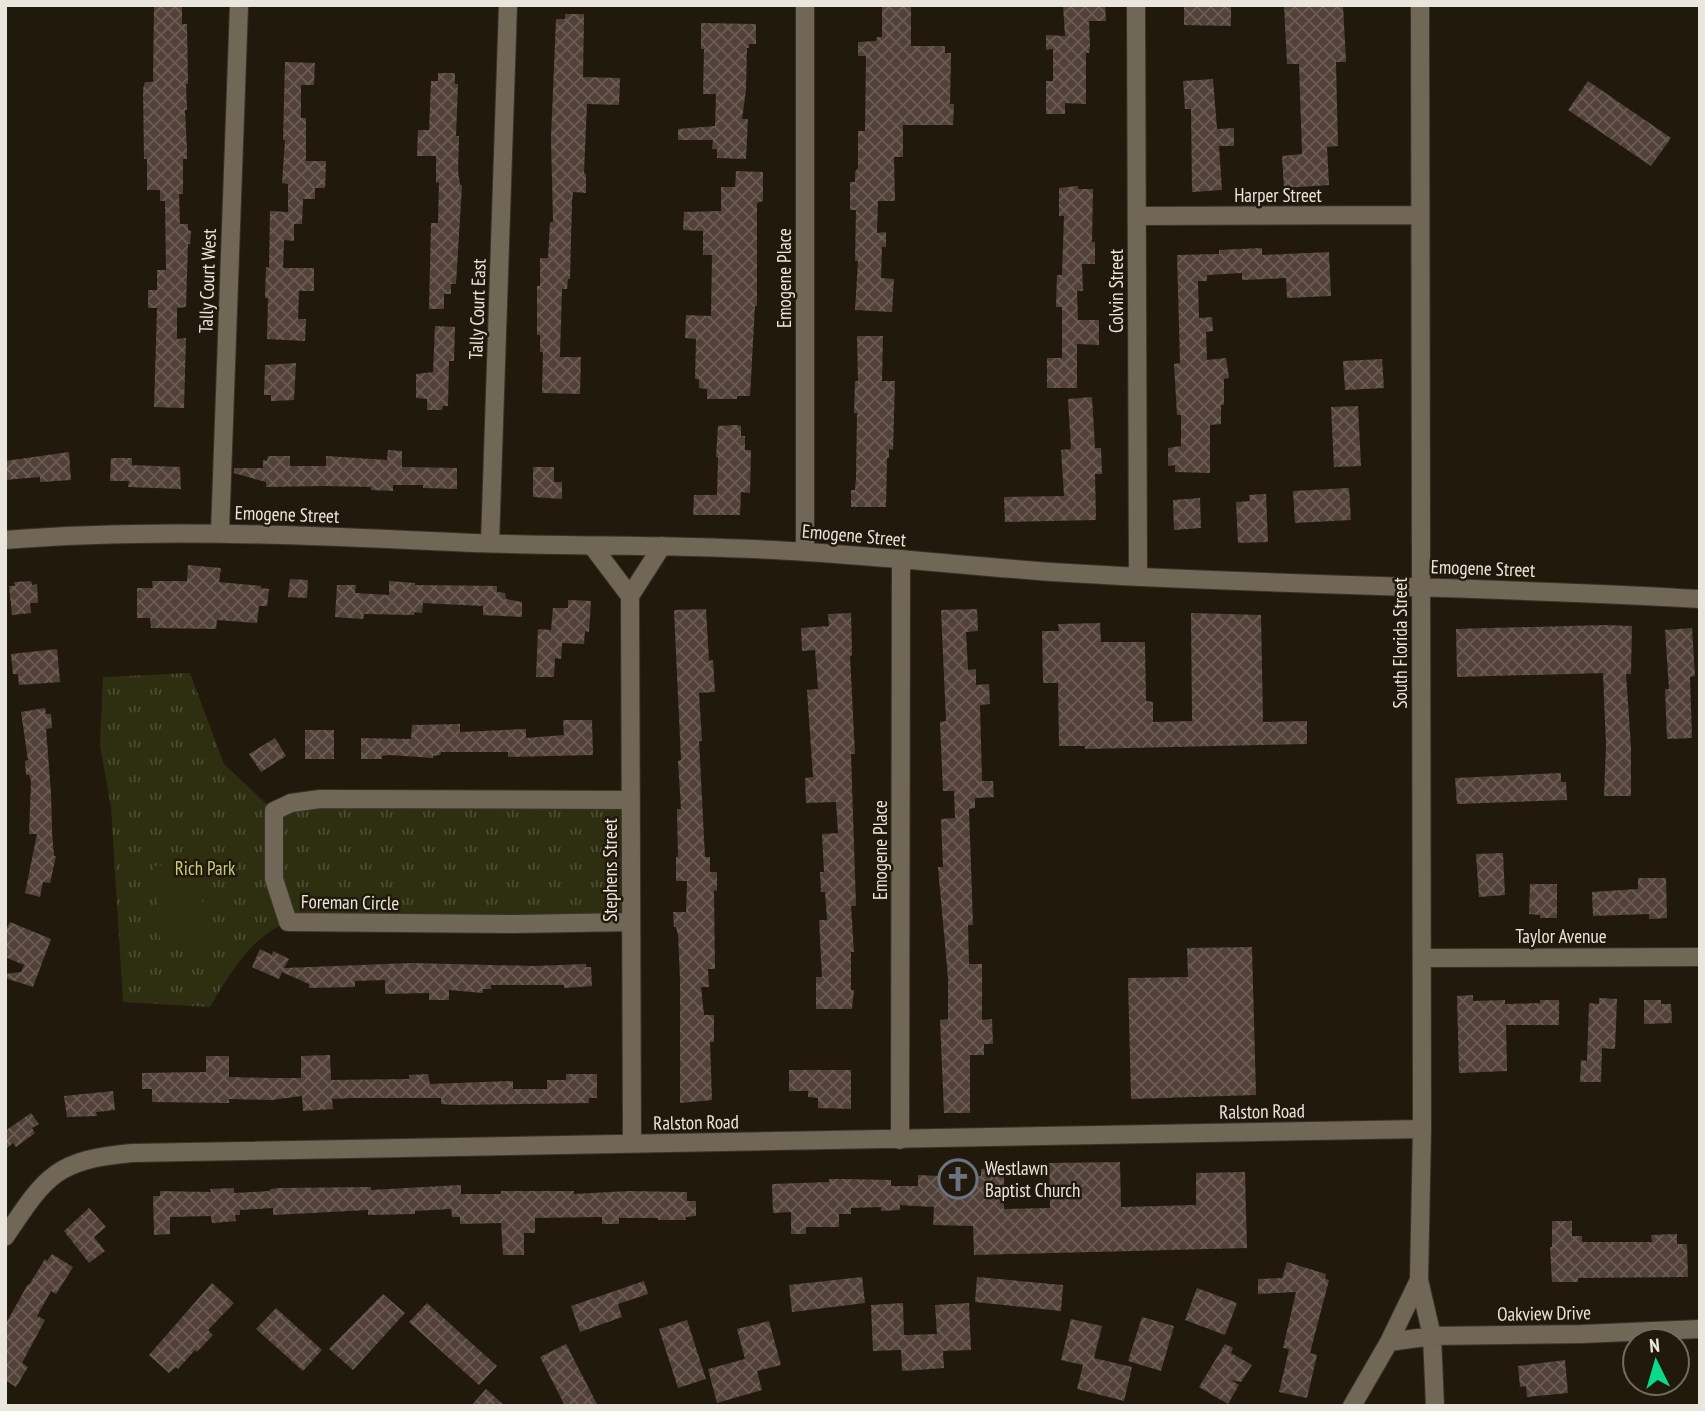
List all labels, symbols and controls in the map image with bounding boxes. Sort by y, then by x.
street label: Harper Street [1234,183,1323,207]
street label: Tally Court West [193,227,221,334]
street label: Emogene Place [772,228,796,328]
street label: Colvin Street [1104,248,1128,333]
street label: Tally Court East [463,257,491,360]
street label: Emogene Street [234,500,340,528]
street label: Emogene Street [801,518,908,552]
street label: Emogene Street [1430,554,1536,582]
street label: South Florida Street [1388,577,1412,709]
street label: Emogene Place [868,800,892,900]
street label: Stephens Street [598,817,622,922]
park label: Rich Park [175,856,236,880]
street label: Foreman Circle [301,889,400,915]
street label: Taylor Avenue [1515,924,1607,948]
street label: Ralston Road [1219,1098,1305,1124]
street label: Ralston Road [653,1109,739,1135]
place label: Westlawn Baptist Church [985,1156,1080,1202]
church icon: Westlawn Baptist Church [937,1158,979,1200]
street label: Oakview Drive [1497,1300,1591,1326]
north arrow [1621,1327,1691,1397]
text: N [1648,1333,1661,1357]

